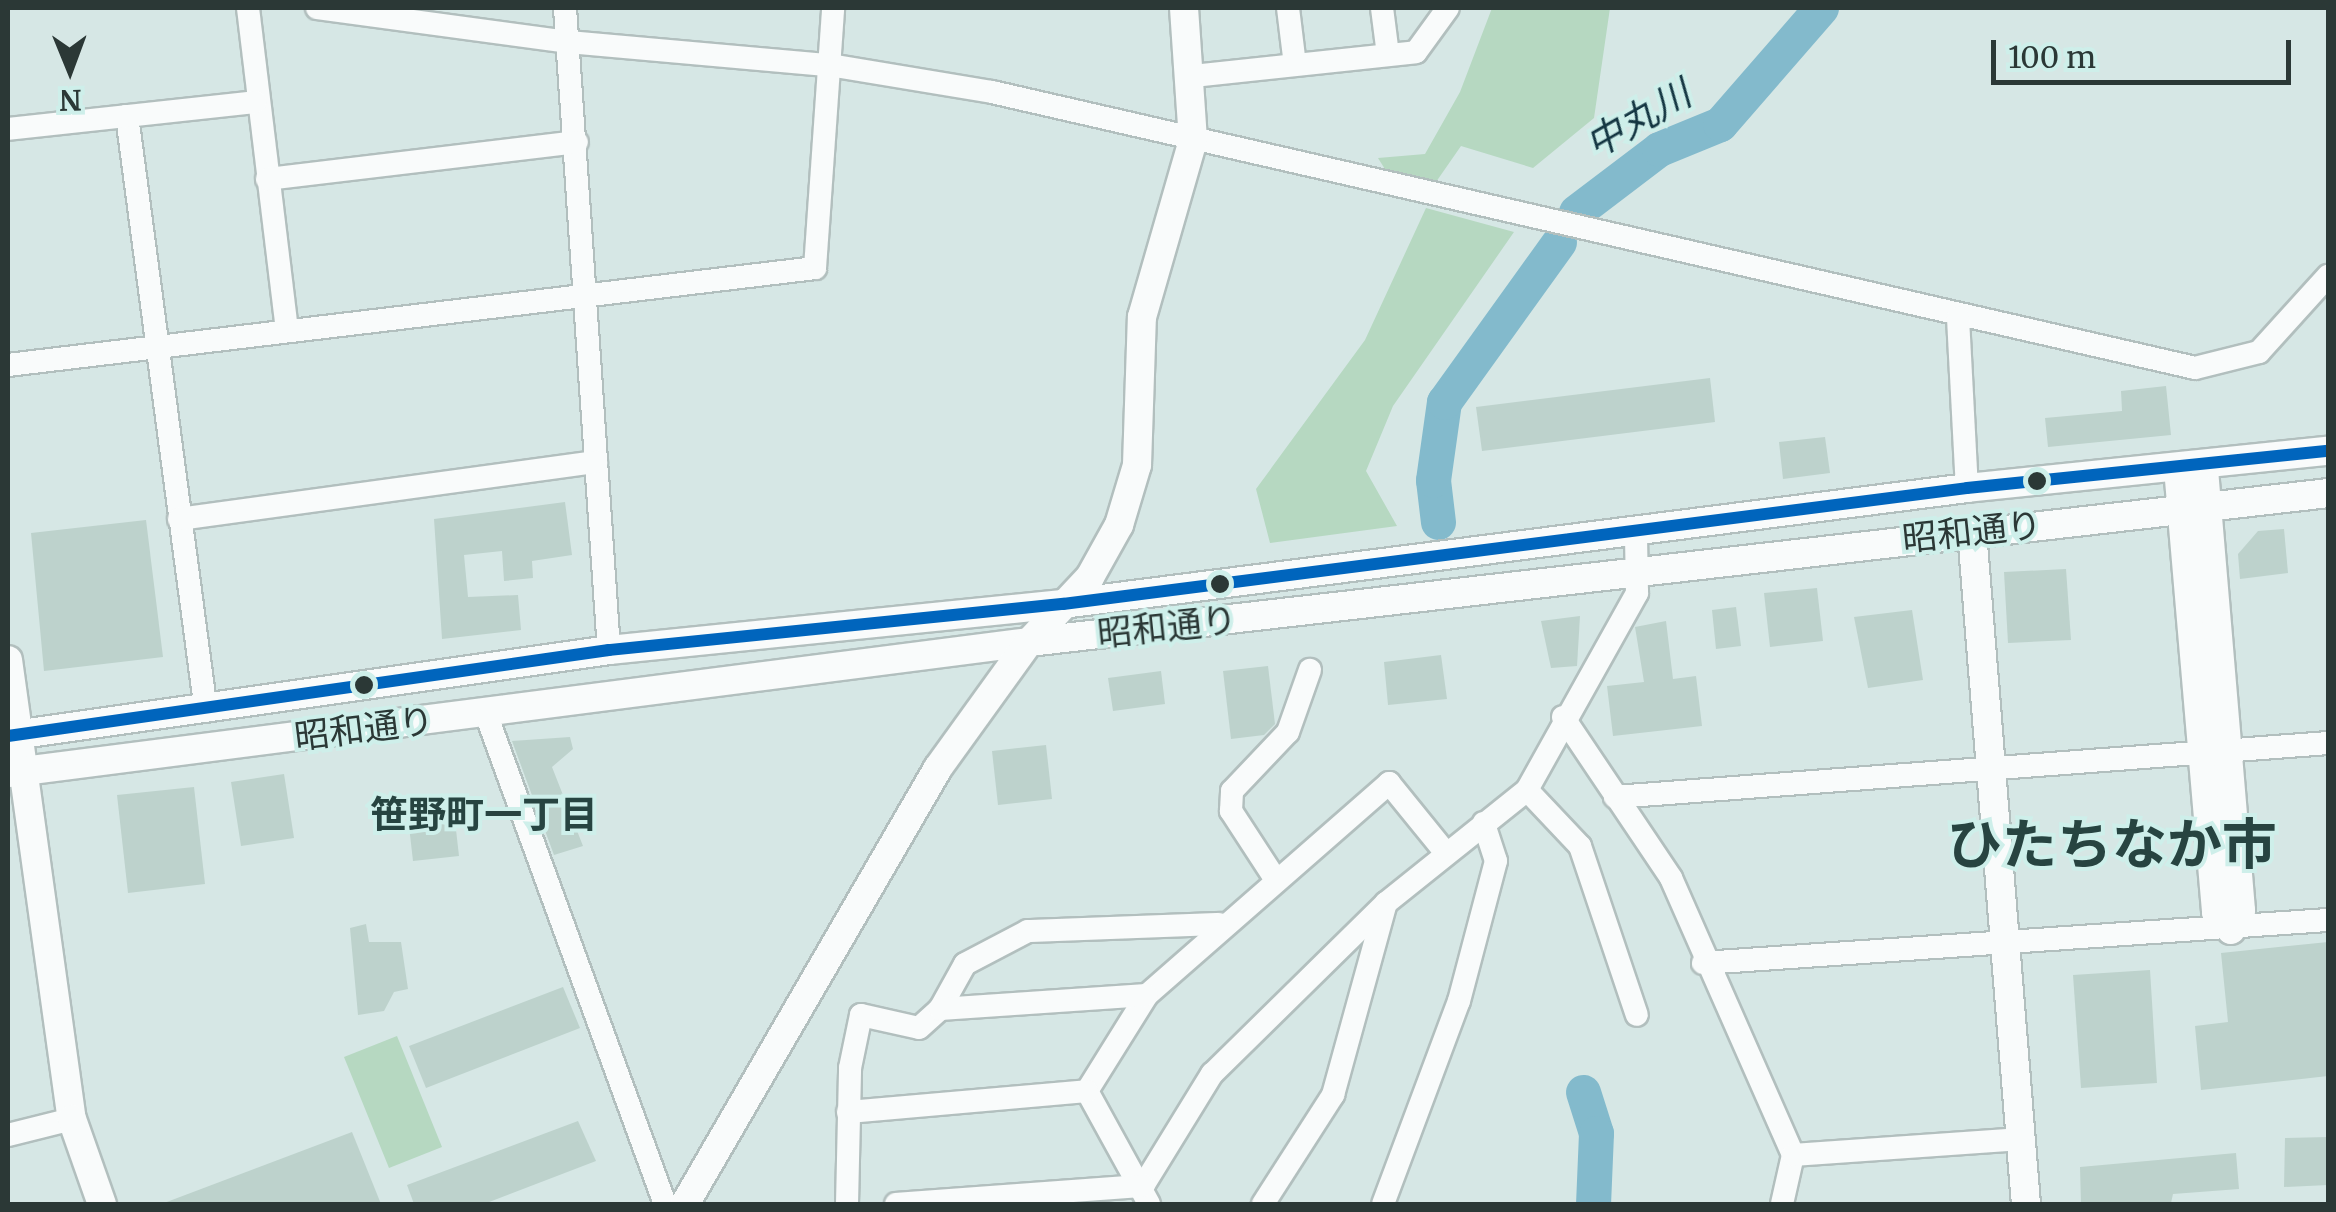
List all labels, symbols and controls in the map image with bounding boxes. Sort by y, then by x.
north arrow [20,20,120,120]
scale bar [1996,20,2296,82]
text: 100 m [2008,38,2096,76]
water label: 中丸川 [1577,71,1699,167]
text: N [59,82,82,118]
unlabelled marker [2027,471,2047,491]
street label: 昭和通り [1900,504,2044,560]
unlabelled marker [1210,574,1230,594]
street label: 昭和通り [1095,599,1239,655]
unlabelled marker [354,675,374,695]
street label: 昭和通り [292,700,436,758]
district label: 笹野町一丁目 [370,792,598,838]
district label: ひたちなか市 [1947,812,2277,878]

